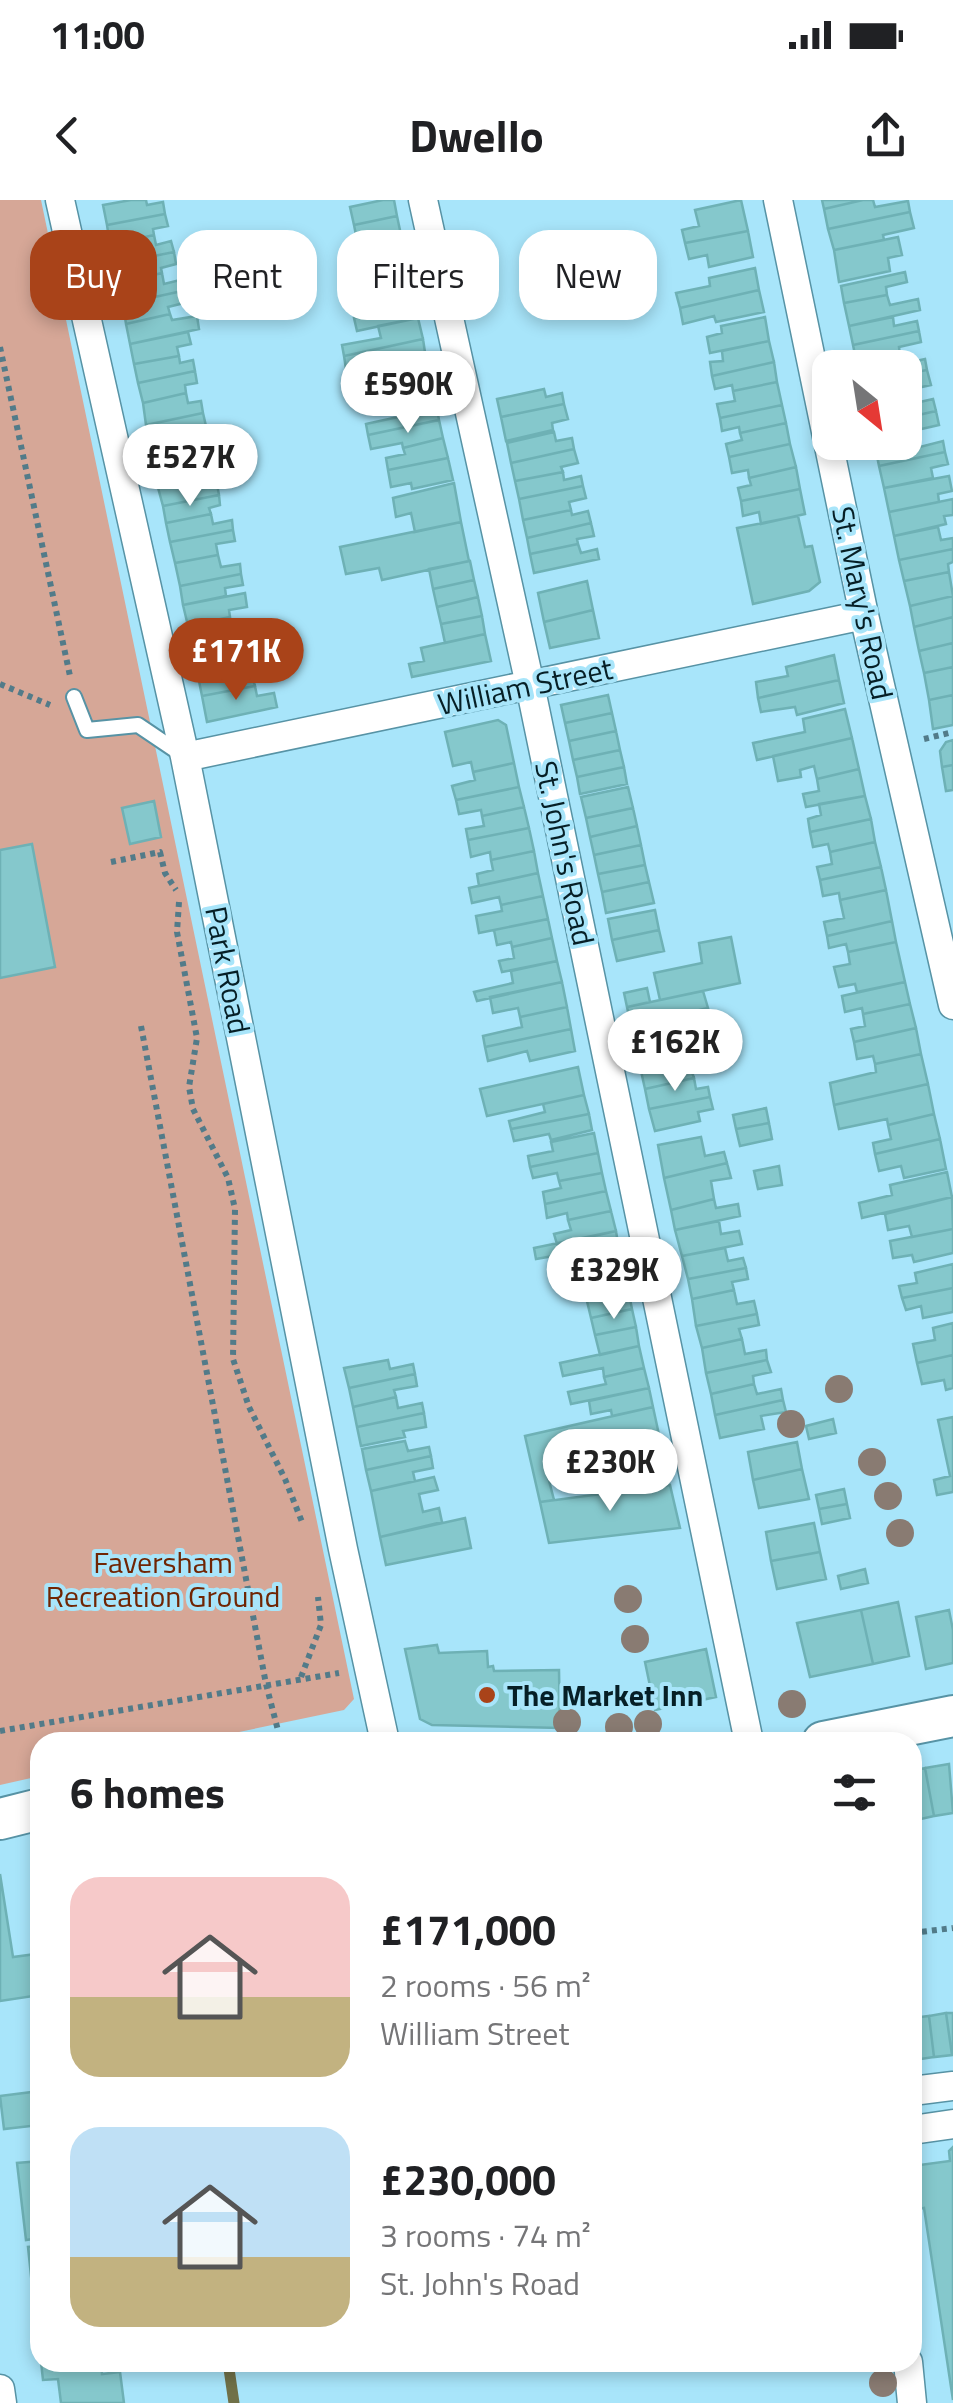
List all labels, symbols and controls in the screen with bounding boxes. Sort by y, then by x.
text: 11:00 [50,6,145,64]
text: Dwello [409,101,544,169]
icon: back [40,108,95,163]
icon: share [858,108,913,163]
chip: Buy [30,230,157,320]
chip: Rent [177,230,317,320]
chip: Filters [337,230,499,320]
chip: New [519,230,657,320]
north arrow [812,350,922,460]
map controls [812,350,922,460]
pin: £590K [338,351,478,436]
text: £590K [363,359,453,407]
pin: £527K [120,424,260,509]
text: £527K [145,432,235,480]
street label: St. Mary's Road [820,502,906,704]
pin: £171K [166,618,306,703]
text: £171K [191,626,281,674]
street label: William Street [433,645,617,727]
street label: St. John's Road [523,757,607,949]
street label: Park Road [193,902,263,1038]
pin: £162K [605,1009,745,1094]
text: £162K [630,1017,720,1065]
pin: £329K [544,1237,684,1322]
text: £329K [569,1245,659,1293]
pin: £230K [540,1429,680,1514]
text: £230K [565,1437,655,1485]
park label: Faversham Recreation Ground [46,1539,280,1619]
place label: The Market Inn [507,1672,703,1718]
marker: The Market Inn [476,1684,498,1706]
text: 6 homes [70,1760,225,1824]
icon: filters [827,1765,882,1820]
text: £171,000 [380,1897,556,1961]
icon: home [150,1917,270,2037]
text: 2 rooms · 56 m² [380,1961,591,2009]
text: William Street [380,2009,569,2057]
text: £230,000 [380,2147,556,2211]
icon: home [150,2167,270,2287]
text: 3 rooms · 74 m² [380,2211,591,2259]
text: St. John's Road [380,2259,580,2307]

